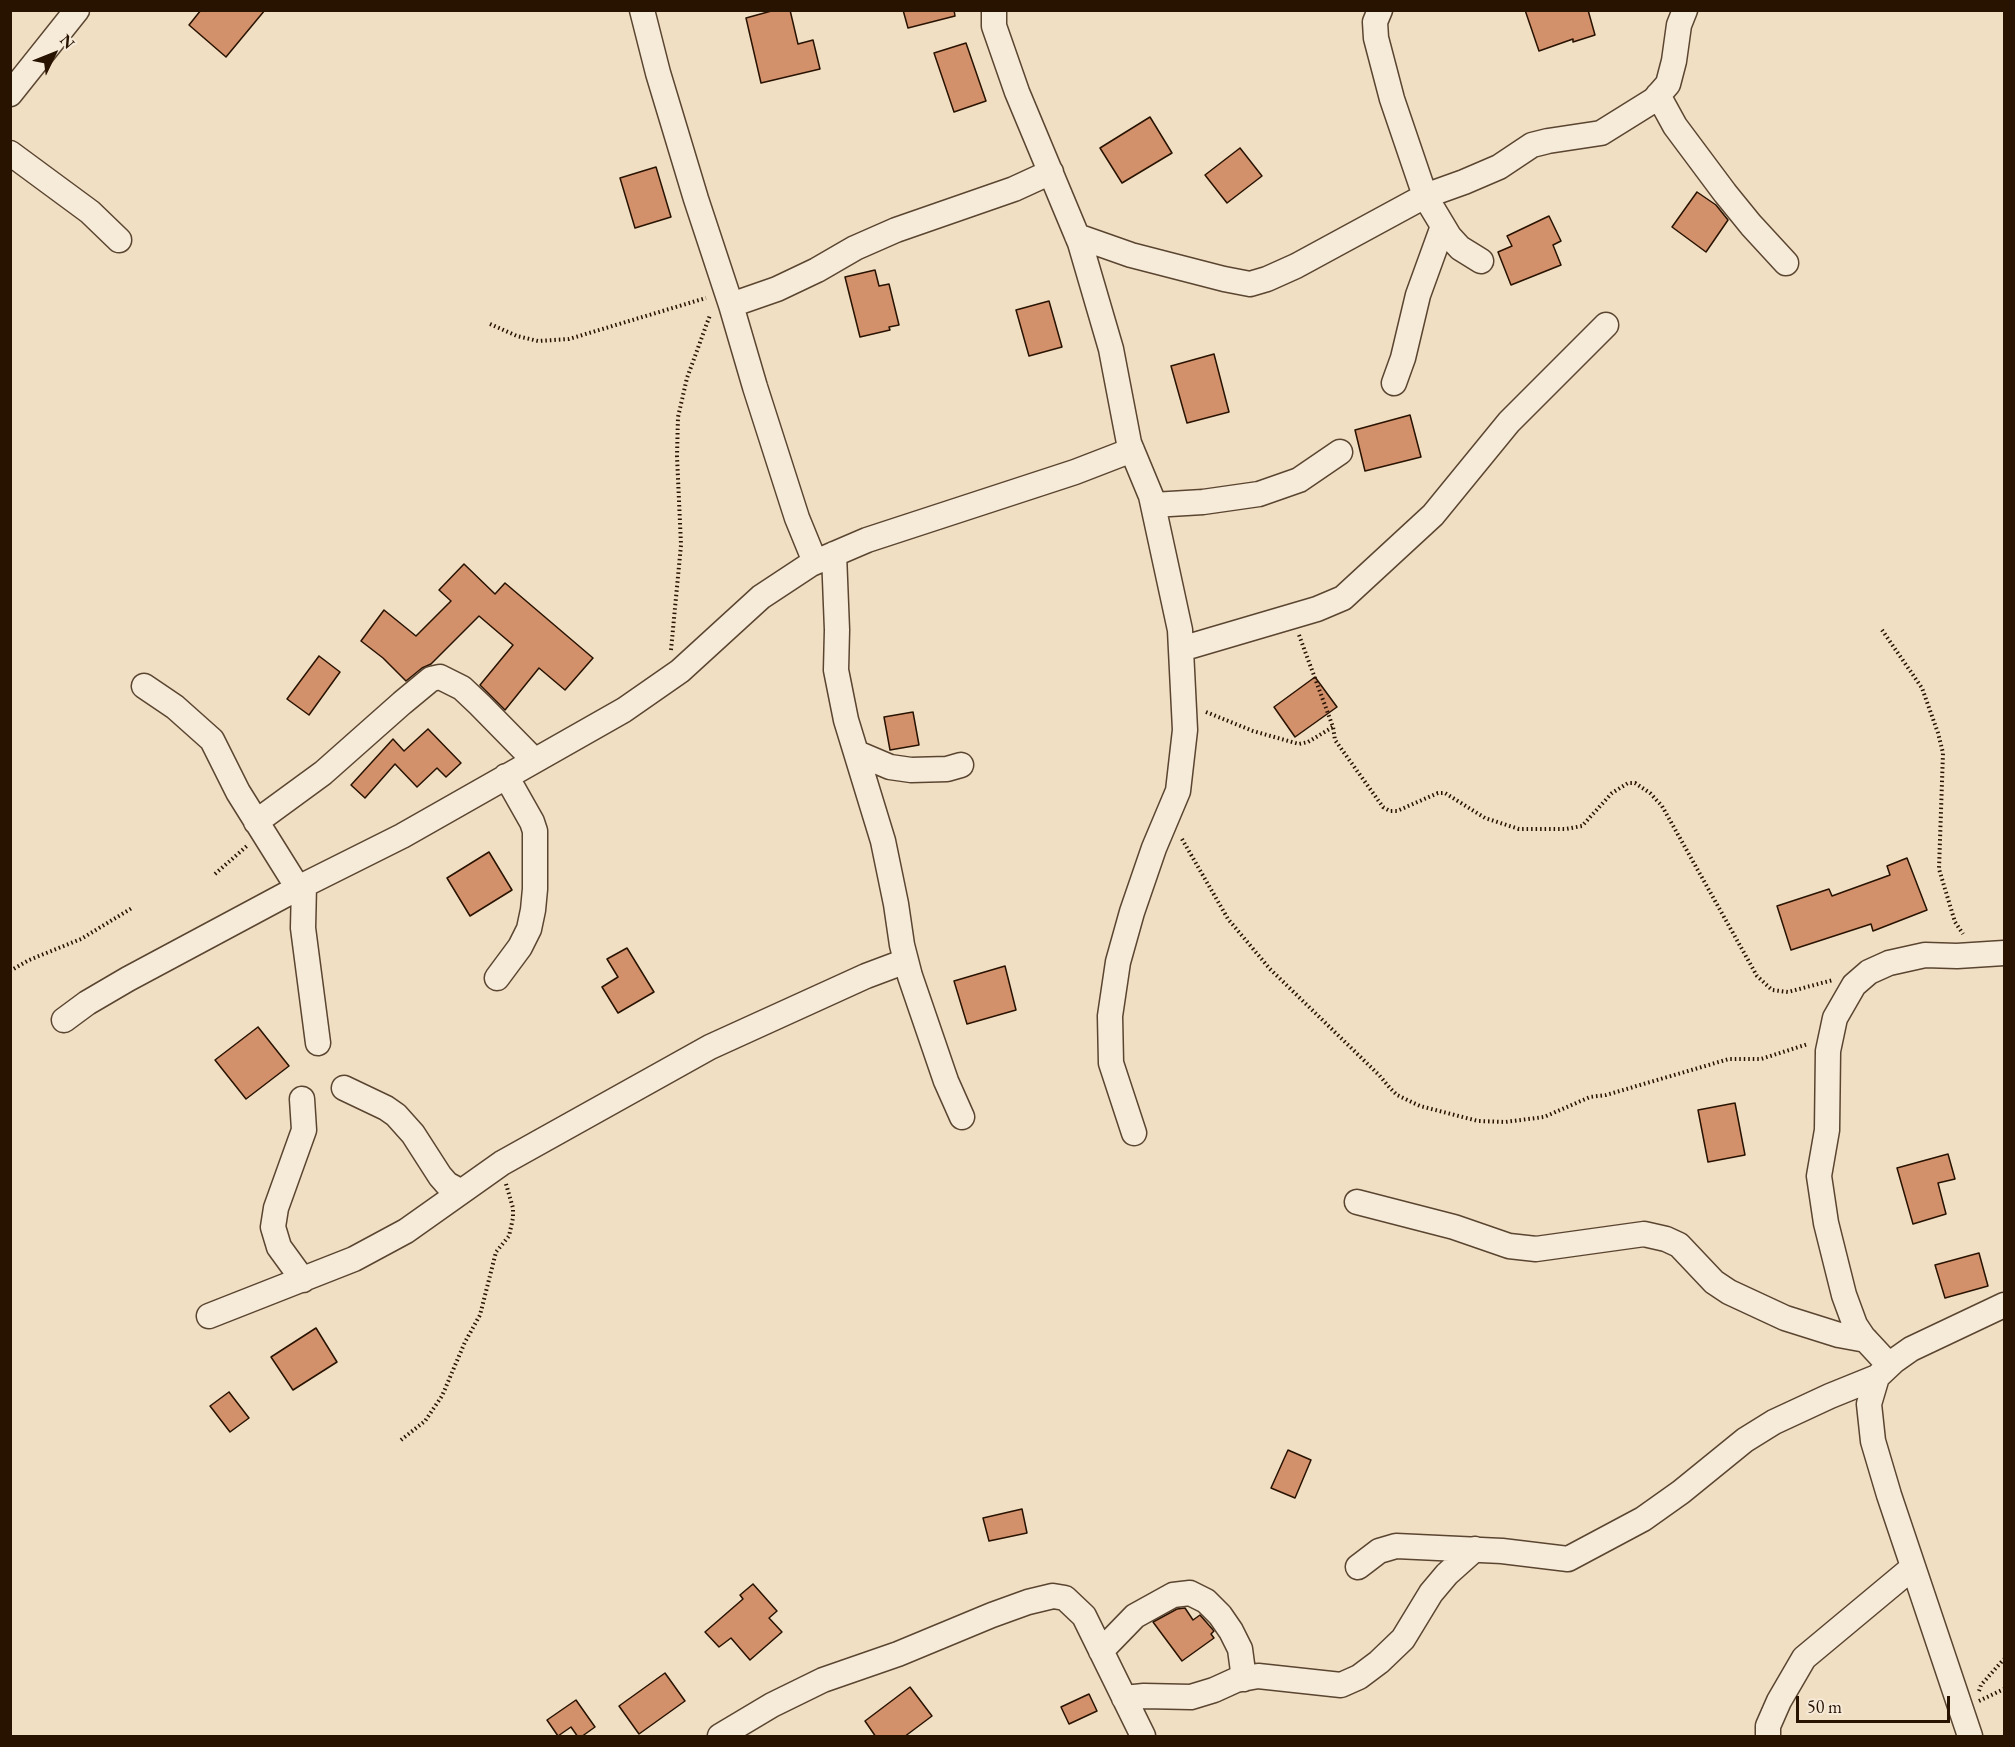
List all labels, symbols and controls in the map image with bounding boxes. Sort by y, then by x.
north arrow [24,24,84,84]
text: N [55,29,80,53]
scale bar [1799,1684,1954,1722]
text: 50 m [1807,1695,1842,1718]

